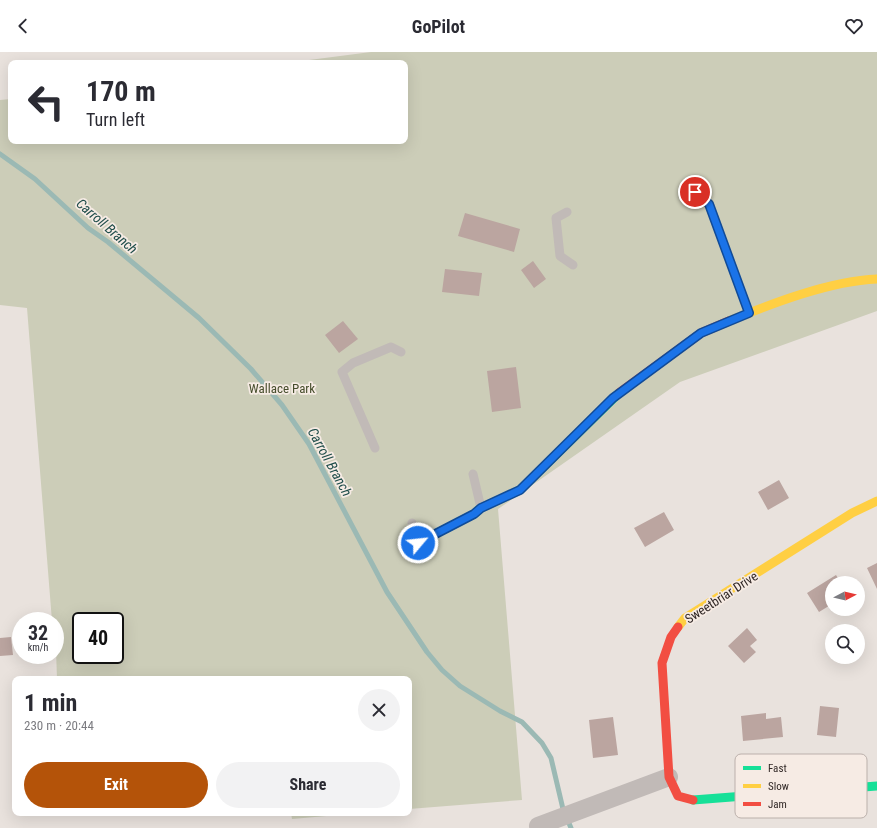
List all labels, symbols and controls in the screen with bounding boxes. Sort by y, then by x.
icon: back [12,15,34,37]
icon: heart [843,15,865,37]
text: GoPilot [412,16,465,37]
text: 170 m [86,75,156,108]
icon: left [20,76,72,128]
text: Turn left [86,109,145,130]
pin [678,175,712,209]
icon: arrive [684,181,706,203]
water label: Carroll Branch [73,195,141,257]
park label: Wallace Park [249,381,315,396]
water label: Carroll Branch [305,425,355,499]
position arrow [397,522,439,564]
street label: Sweetbriar Drive [682,568,760,626]
north arrow [825,576,865,616]
map controls [825,576,865,664]
speed limit sign: 40 [72,612,124,664]
text: 32 [28,621,48,645]
button: search [825,624,865,664]
text: km/h [28,642,48,653]
text: 1 min [24,689,77,717]
button: close [358,689,400,731]
text: 230 m · 20:44 [24,718,94,733]
legend [735,754,867,818]
button: Exit [24,762,208,808]
button: Share [216,762,400,808]
text: Fast [768,762,787,775]
text: Slow [768,780,789,793]
text: Jam [768,798,787,811]

